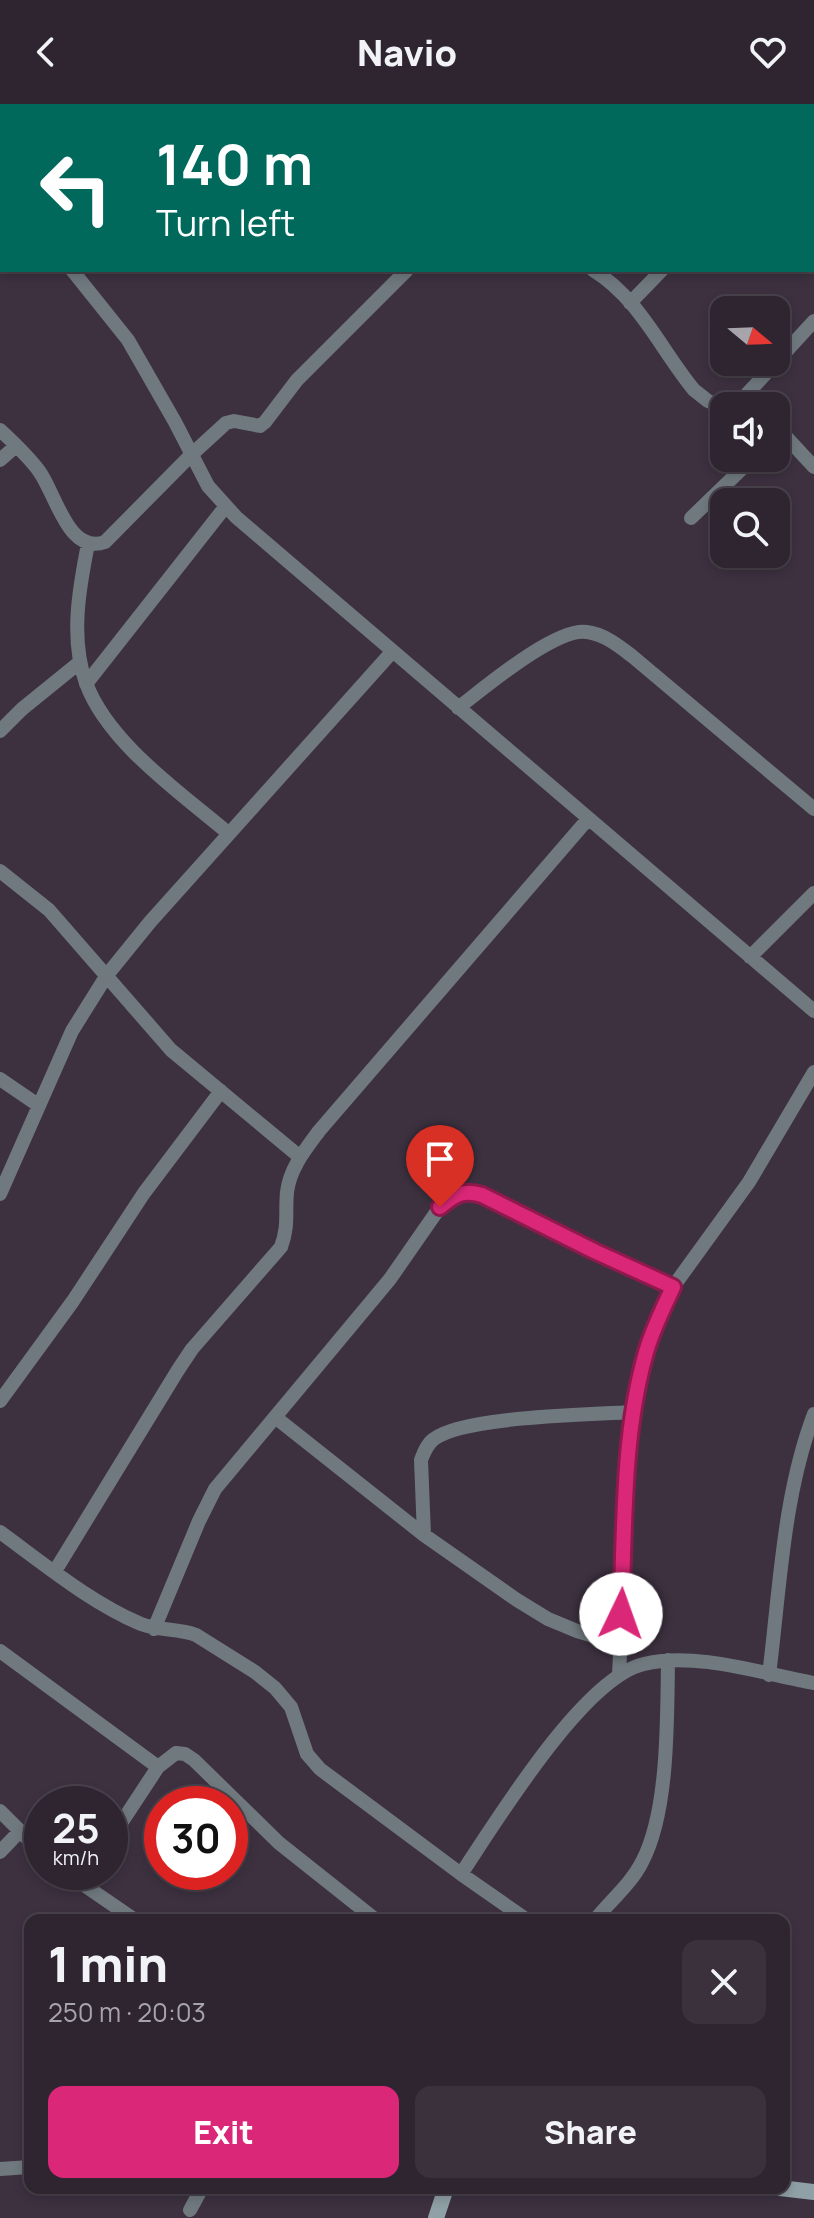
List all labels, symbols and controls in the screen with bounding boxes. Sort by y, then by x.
text: Navio [357,28,457,77]
icon: back [24,30,68,74]
icon: heart [746,30,790,74]
text: 140 m [156,125,313,202]
icon: left [24,136,128,240]
text: Turn left [156,198,295,247]
north arrow [710,296,790,376]
map controls [710,296,790,568]
button: sound [710,392,790,472]
button: search [710,488,790,568]
pin [406,1125,474,1207]
icon: arrive [418,1137,462,1181]
position arrow [579,1572,663,1656]
speed limit sign: 30 [144,1786,248,1890]
text: 25 [52,1800,100,1855]
text: km/h [53,1844,99,1871]
text: 1 min [48,1931,168,1996]
button: close [682,1940,766,2024]
text: 250 m · 20:03 [48,1994,206,2030]
button: Exit [48,2086,399,2178]
button: Share [415,2086,766,2178]

